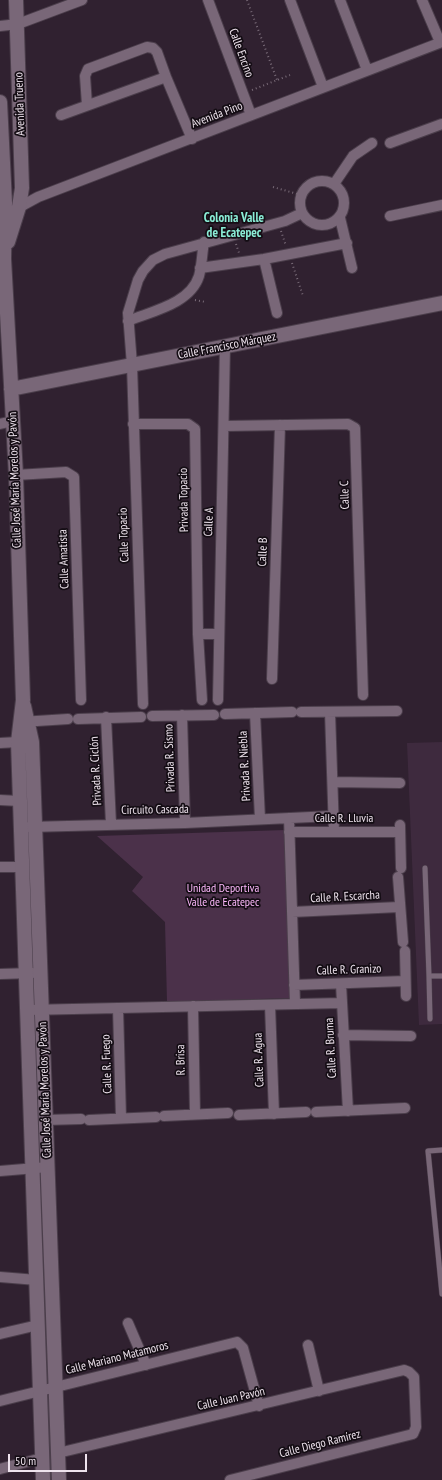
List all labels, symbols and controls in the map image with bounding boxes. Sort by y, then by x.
street label: Calle Encino [226,27,256,79]
street label: Avenida Trueno [12,72,28,136]
street label: Avenida Pino [189,99,245,131]
district label: Colonia Valle de Ecatepec [204,210,264,241]
street label: Calle Francisco Márquez [177,329,277,363]
street label: Calle José María Morelos y Pavón [5,412,25,548]
street label: Privada Topacio [176,468,192,532]
street label: Calle C [337,480,353,510]
street label: Calle Topacio [116,507,132,563]
street label: Calle A [201,507,217,537]
street label: Calle Amatista [56,529,72,589]
street label: Calle B [255,537,271,567]
street label: Privada R. Sismo [162,724,178,792]
street label: Privada R. Niebla [236,731,254,801]
street label: Privada R. Ciclón [87,736,105,806]
street label: Circuito Cascada [121,802,189,818]
street label: Calle R. Lluvia [315,812,373,826]
park label: Unidad Deportiva Valle de Ecatepec [187,882,259,910]
street label: Calle R. Escarcha [310,888,380,906]
street label: Calle R. Granizo [316,962,382,978]
street label: Calle R. Bruma [322,1017,340,1079]
street label: Calle José María Morelos y Pavón [35,1022,55,1158]
street label: Calle R. Agua [251,1033,267,1087]
street label: Calle R. Fuego [99,1034,115,1094]
street label: R. Brisa [174,1044,188,1076]
street label: Calle Mariano Matamoros [64,1338,170,1378]
street label: Calle Juan Pavón [196,1384,266,1414]
street label: Calle Diego Ramírez [278,1427,362,1461]
scale bar [10,1446,89,1472]
text: 50 m [15,1453,36,1468]

